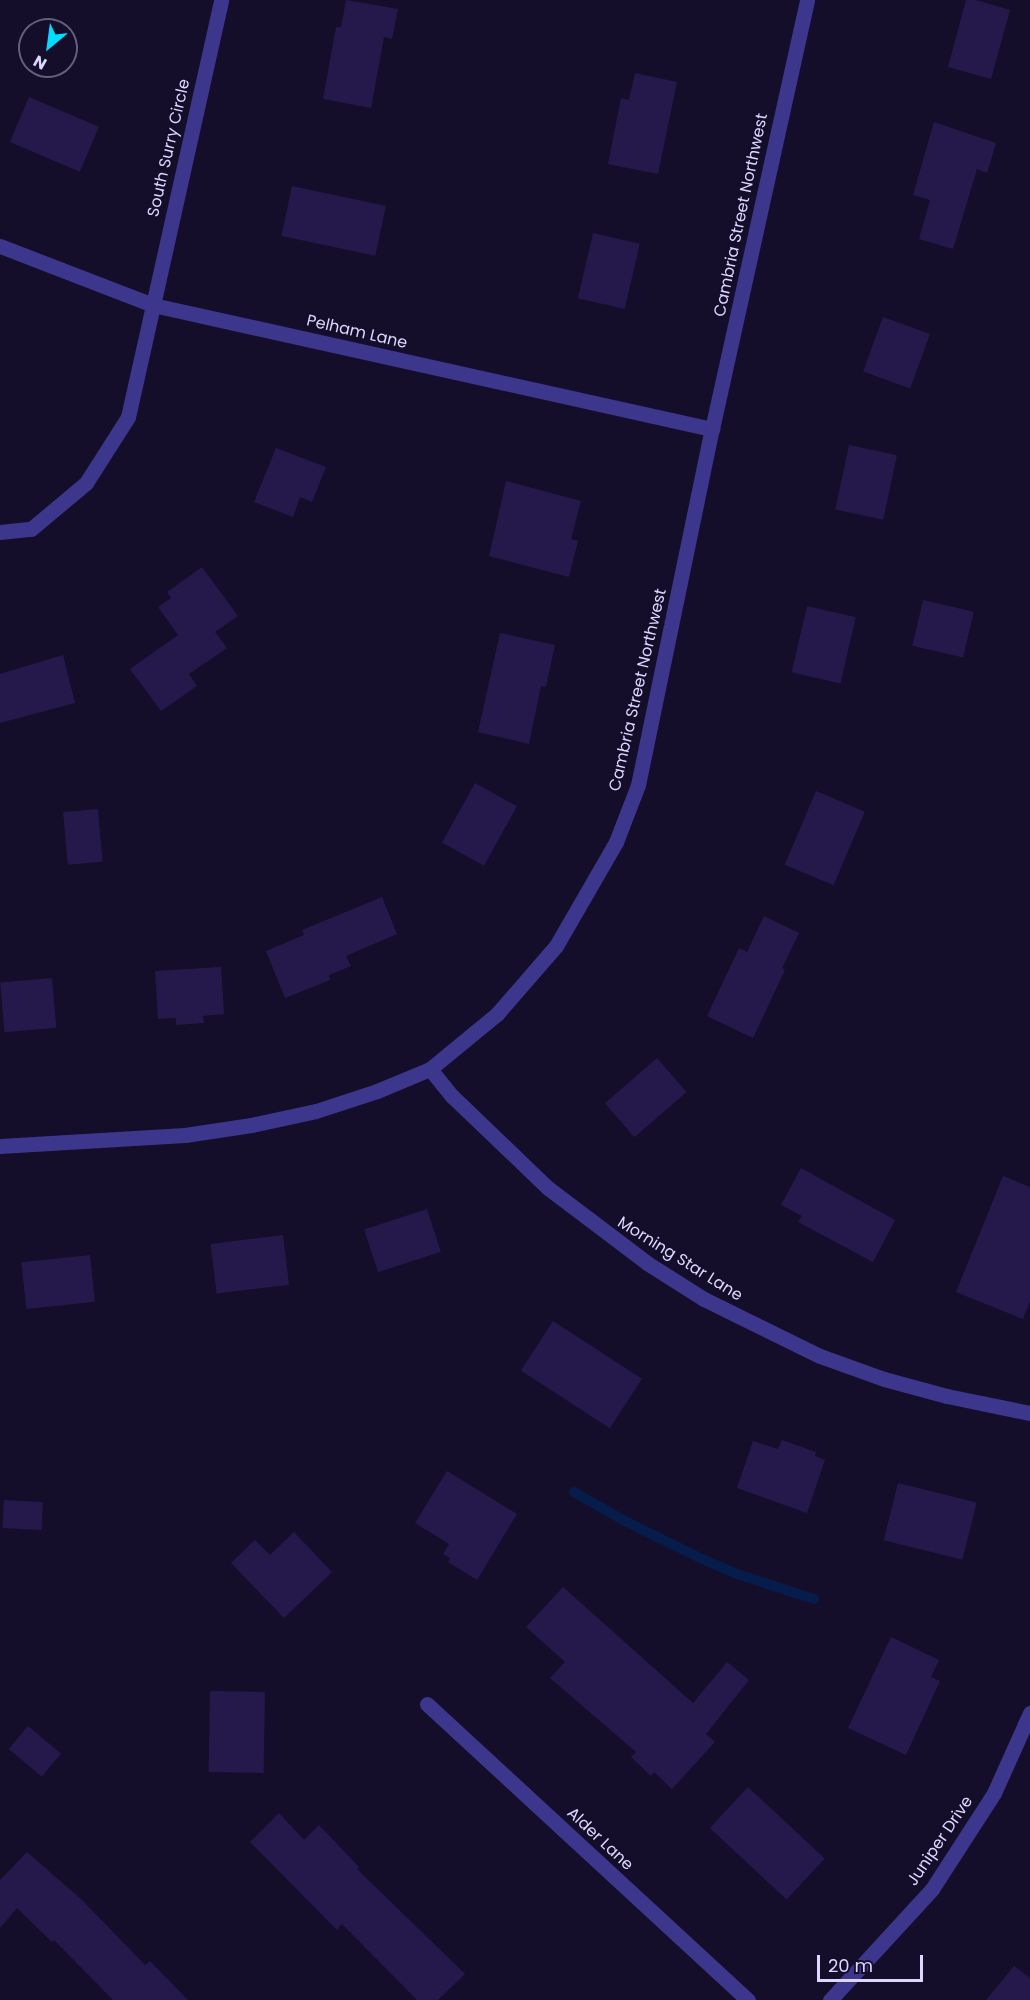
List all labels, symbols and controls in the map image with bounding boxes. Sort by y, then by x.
north arrow [18,18,78,78]
text: N [29,49,51,75]
street label: South Surry Circle [144,77,194,219]
street label: Cambria Street Northwest [710,112,772,318]
street label: Pelham Lane [305,311,409,353]
street label: Cambria Street Northwest [605,587,671,793]
street label: Morning Star Lane [614,1213,746,1305]
street label: Juniper Drive [903,1793,977,1889]
street label: Alder Lane [563,1803,637,1875]
scale bar [820,1943,926,1981]
text: 20 m [828,1953,873,1978]

